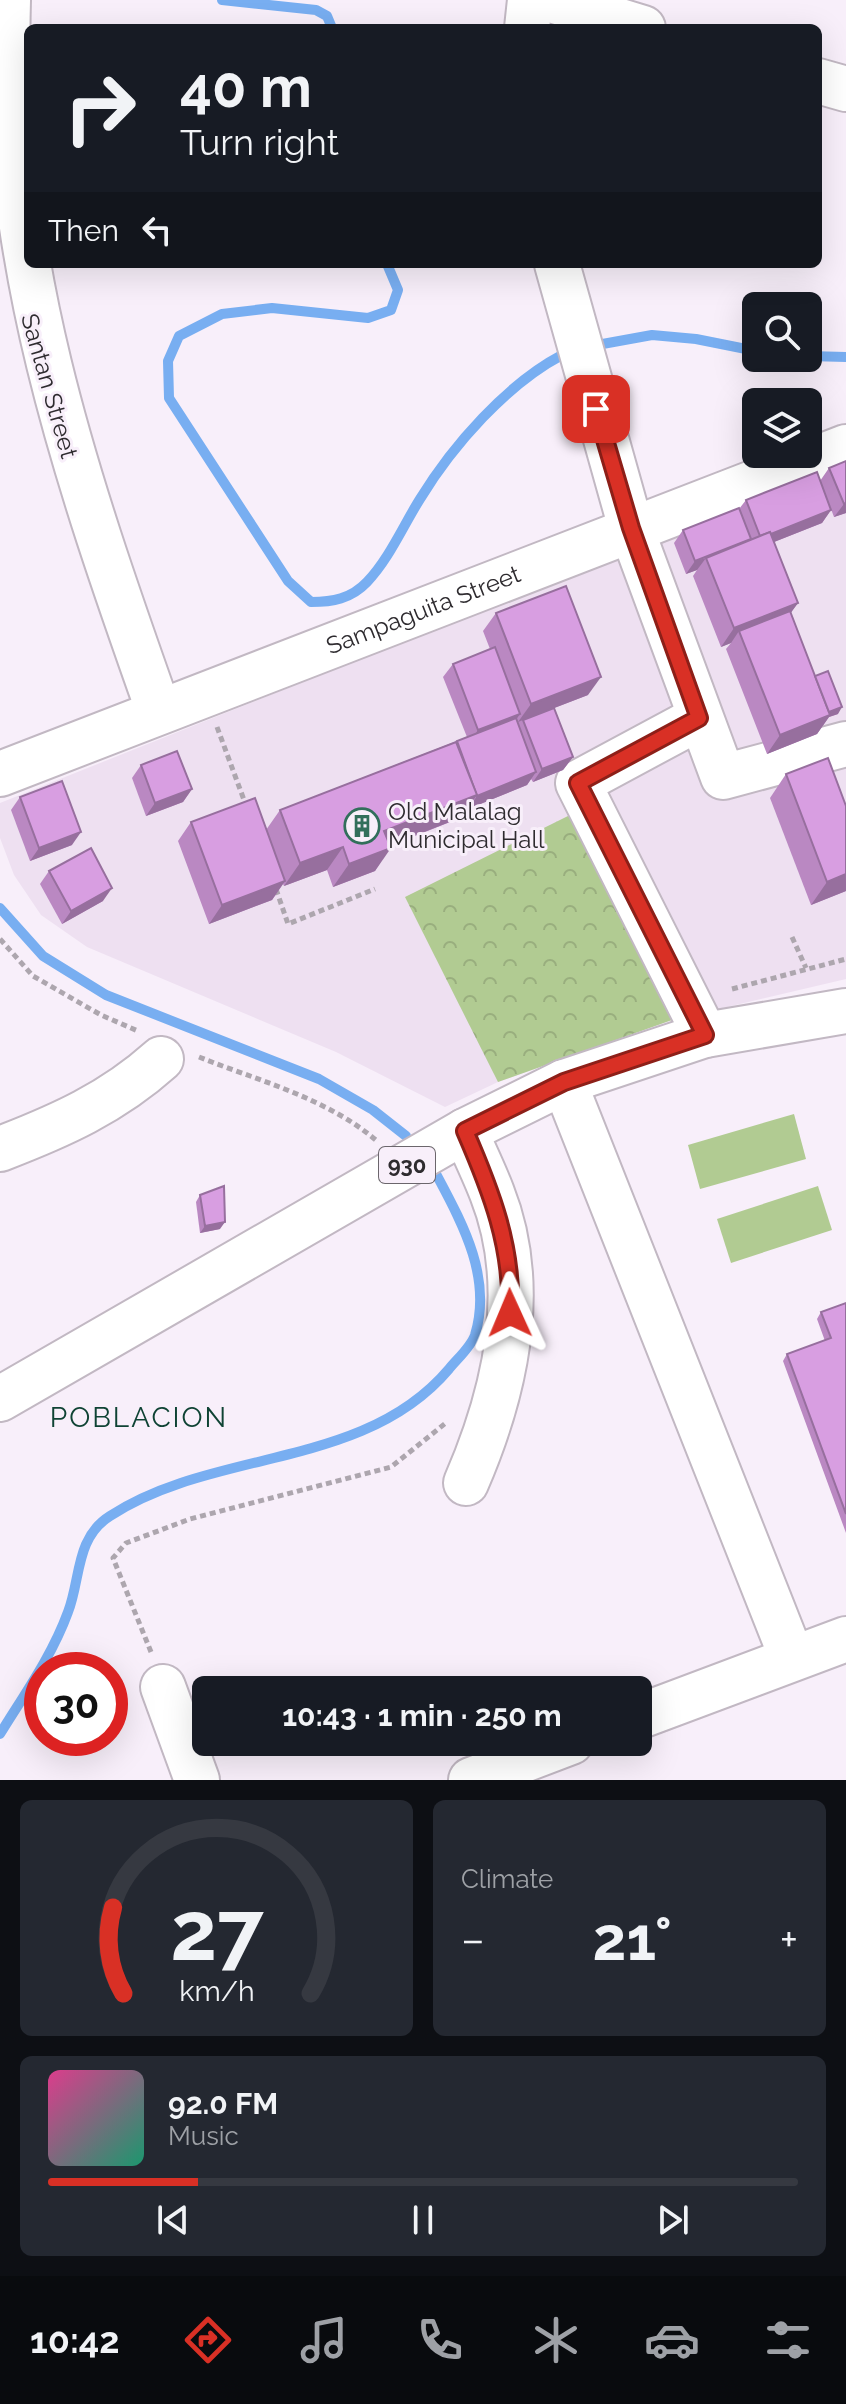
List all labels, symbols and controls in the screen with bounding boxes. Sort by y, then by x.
text: 40 m [180,54,312,120]
icon: right [48,56,152,160]
text: Turn right [180,121,339,163]
icon: left [135,208,179,252]
text: Then [48,213,119,248]
map controls [742,292,822,468]
button: search [742,292,822,372]
street label: Santan Street [15,310,84,462]
pin [562,375,630,443]
icon: arrive [574,387,618,431]
button: layers [742,388,822,468]
street label: Sampaguita Street [322,559,525,660]
place label: Old Malalag Municipal Hall [388,797,545,854]
building icon: Old Malalag Municipal Hall [343,807,381,845]
road number: 930 [379,1147,435,1183]
position arrow [468,1271,552,1355]
district label: POBLACION [50,1401,228,1434]
speed limit sign: 30 [24,1652,128,1756]
text: 10:43 · 1 min · 250 m [282,1698,562,1733]
text: Climate [461,1864,553,1894]
text: 27 [170,1882,264,1979]
text: 21° [593,1904,672,1974]
text: − [461,1914,485,1965]
text: + [780,1914,798,1965]
text: km/h [179,1974,254,2008]
text: 92.0 FM [168,2086,278,2121]
text: Music [168,2121,239,2151]
icon: previous [151,2198,195,2242]
icon: pause [401,2198,445,2242]
icon: next [651,2198,695,2242]
icon: directions [180,2312,236,2368]
icon: music [296,2312,352,2368]
icon: phone [412,2312,468,2368]
icon: climate [528,2312,584,2368]
icon: car [644,2312,700,2368]
icon: filters [760,2312,816,2368]
text: 10:42 [30,2319,120,2361]

